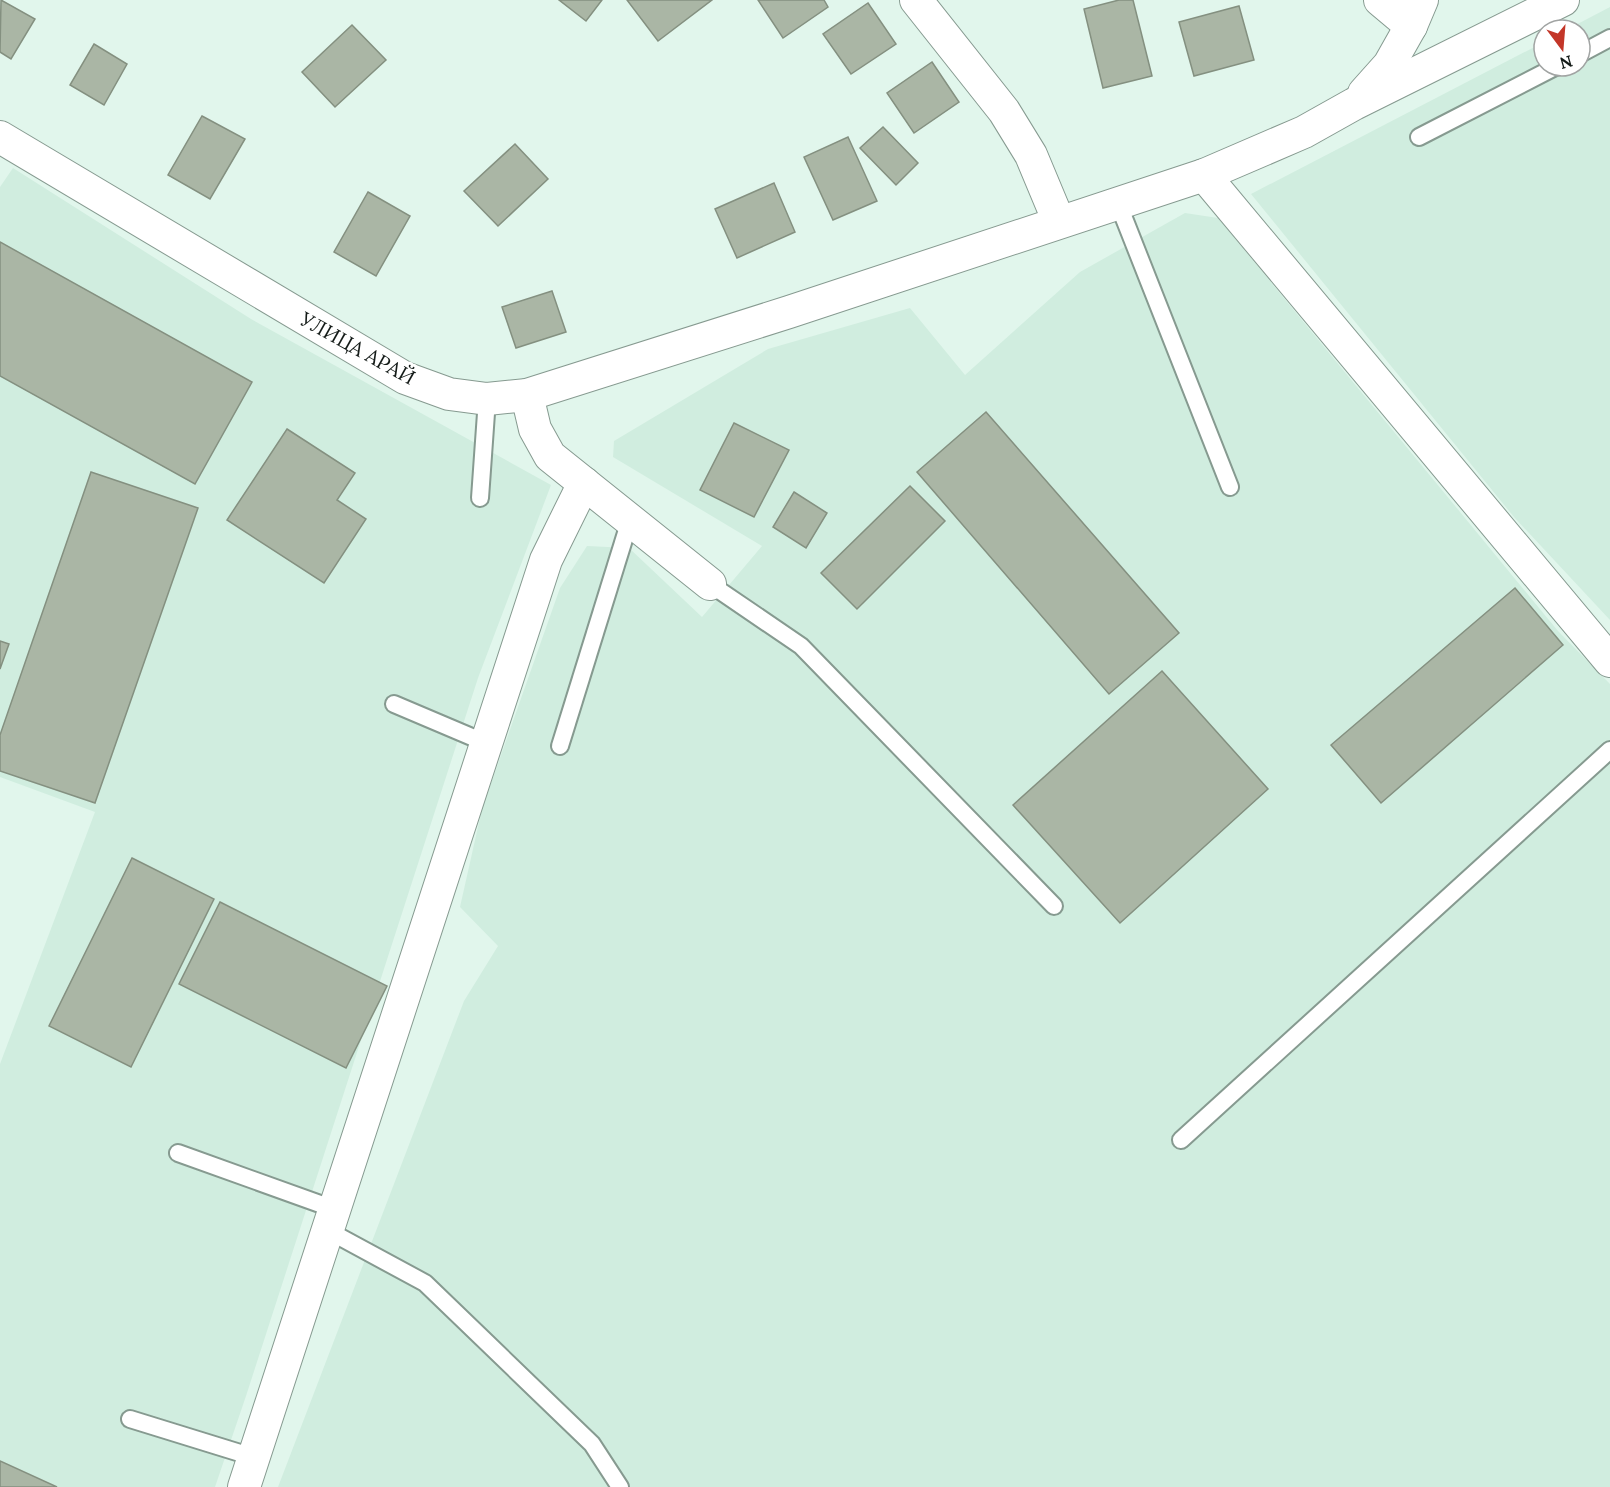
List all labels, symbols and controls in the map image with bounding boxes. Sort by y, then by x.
north arrow [1532,18,1592,78]
text: N [1557,51,1575,74]
street label: УЛИЦА АРАЙ [295,306,420,390]

